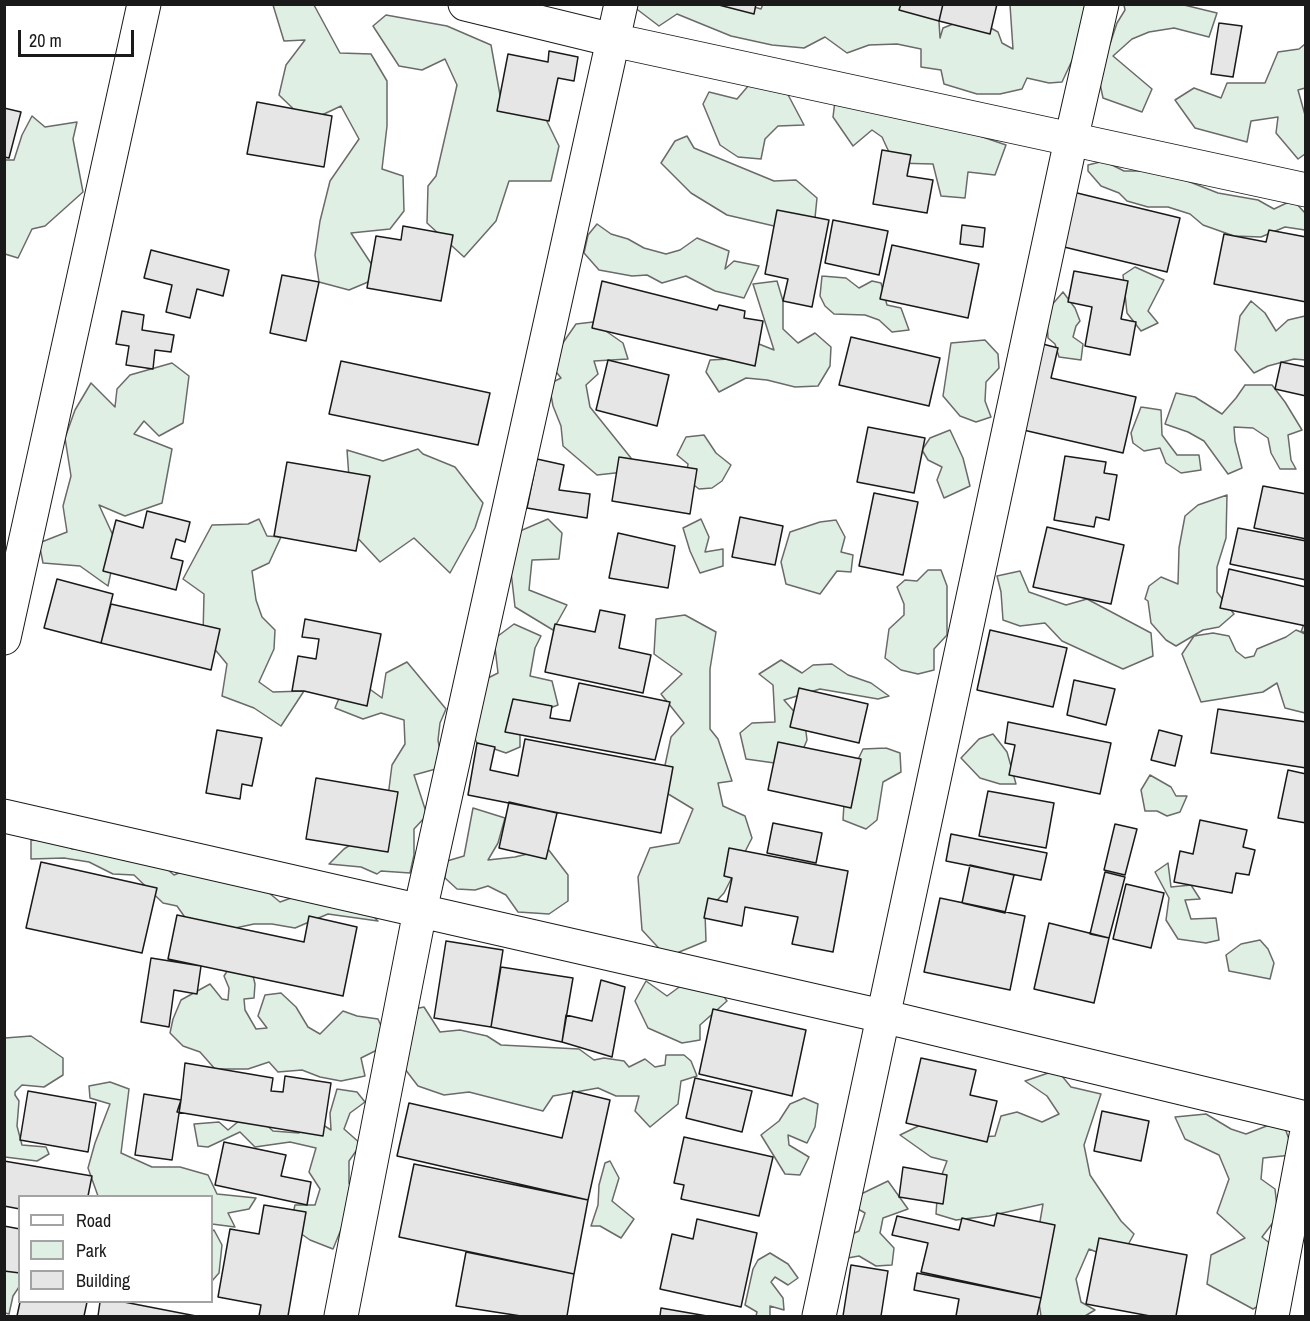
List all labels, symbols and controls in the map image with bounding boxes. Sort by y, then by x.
scale bar [21,18,136,56]
text: 20 m [29,28,62,53]
legend [18,1195,213,1303]
text: Road [76,1208,111,1233]
text: Park [76,1238,106,1263]
text: Building [76,1268,130,1293]

